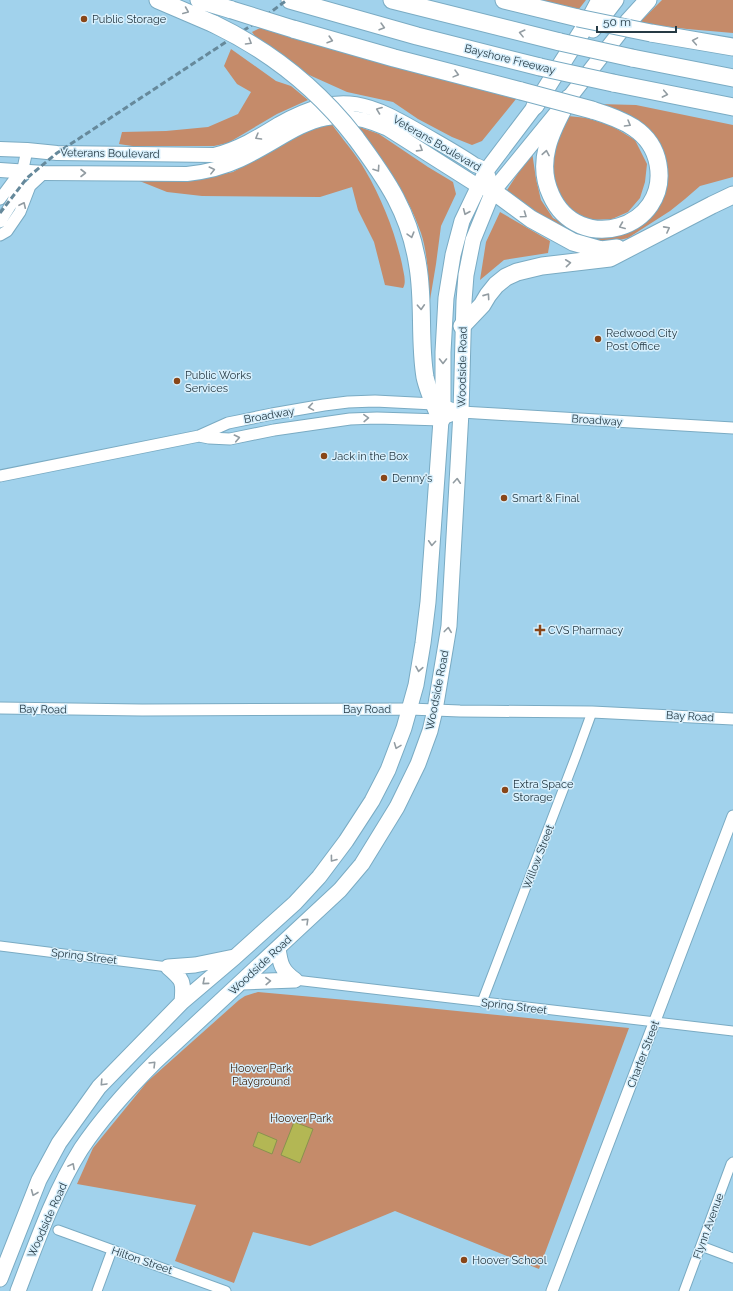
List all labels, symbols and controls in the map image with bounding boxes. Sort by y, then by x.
one-way arrow [183,7,190,15]
scale bar [597,8,676,34]
place label: Public Storage [92,13,167,26]
marker: Public Storage [79,14,89,24]
text: 50 m [603,15,631,29]
one-way arrow [379,22,386,30]
one-way arrow [519,30,525,38]
one-way arrow [327,35,334,44]
one-way arrow [245,37,252,44]
one-way arrow [691,37,698,46]
street label: Bayshore Freeway [463,42,557,77]
one-way arrow [452,69,459,78]
one-way arrow [662,89,668,97]
one-way arrow [375,107,382,115]
street label: Veterans Boulevard [390,113,483,174]
one-way arrow [624,119,631,126]
one-way arrow [255,132,262,139]
one-way arrow [416,144,423,151]
street label: Veterans Boulevard [60,146,160,161]
one-way arrow [541,150,550,156]
one-way arrow [373,165,380,172]
one-way arrow [209,166,215,174]
one-way arrow [80,169,86,177]
one-way arrow [18,201,26,209]
one-way arrow [463,207,471,215]
one-way arrow [520,210,527,217]
one-way arrow [619,221,627,229]
one-way arrow [663,226,670,233]
one-way arrow [406,231,415,238]
one-way arrow [565,259,571,268]
one-way arrow [482,294,489,301]
one-way arrow [417,304,425,310]
street label: Woodside Road [455,326,470,408]
place label: Redwood City Post Office [606,327,677,353]
marker: Redwood City Post Office [593,334,603,344]
one-way arrow [439,358,447,364]
place label: Public Works Services [185,369,251,395]
marker: Public Works Services [172,376,182,386]
one-way arrow [308,403,314,411]
street label: Broadway [243,405,295,426]
street label: Broadway [571,412,623,429]
one-way arrow [363,414,369,423]
one-way arrow [234,434,241,442]
place label: Jack in the Box [332,450,408,463]
marker: Jack in the Box [319,451,329,461]
place label: Denny's [392,472,432,485]
marker: Denny's [379,473,389,483]
one-way arrow [452,478,461,484]
place label: Smart & Final [512,492,580,505]
marker: Smart & Final [499,493,509,503]
one-way arrow [428,540,437,546]
place label: CVS Pharmacy [548,624,623,637]
marker: CVS Pharmacy [535,625,545,635]
one-way arrow [443,627,452,633]
street label: Woodside Road [423,649,452,731]
one-way arrow [415,665,423,672]
street label: Bay Road [19,703,67,716]
street label: Bay Road [343,703,391,716]
street label: Bay Road [666,709,714,724]
one-way arrow [393,743,401,750]
place label: Extra Space Storage [513,778,574,804]
marker: Extra Space Storage [500,785,510,795]
street label: Willow Street [520,823,557,891]
one-way arrow [331,854,338,861]
one-way arrow [301,919,309,926]
street label: Woodside Road [226,933,294,998]
street label: Spring Street [50,946,118,967]
one-way arrow [265,977,271,985]
one-way arrow [203,978,210,985]
street label: Spring Street [480,996,548,1017]
street label: Charter Street [625,1019,662,1090]
one-way arrow [148,1061,156,1069]
park label: Hoover Park Playground [230,1062,292,1088]
one-way arrow [100,1078,108,1086]
park label: Hoover Park [270,1112,332,1125]
one-way arrow [68,1162,75,1170]
street label: Woodside Road [25,1180,70,1260]
one-way arrow [31,1188,39,1196]
street label: Flynn Avenue [691,1191,727,1261]
street label: Hilton Street [110,1244,174,1277]
place label: Hoover School [472,1254,547,1267]
marker: Hoover School [459,1255,469,1265]

